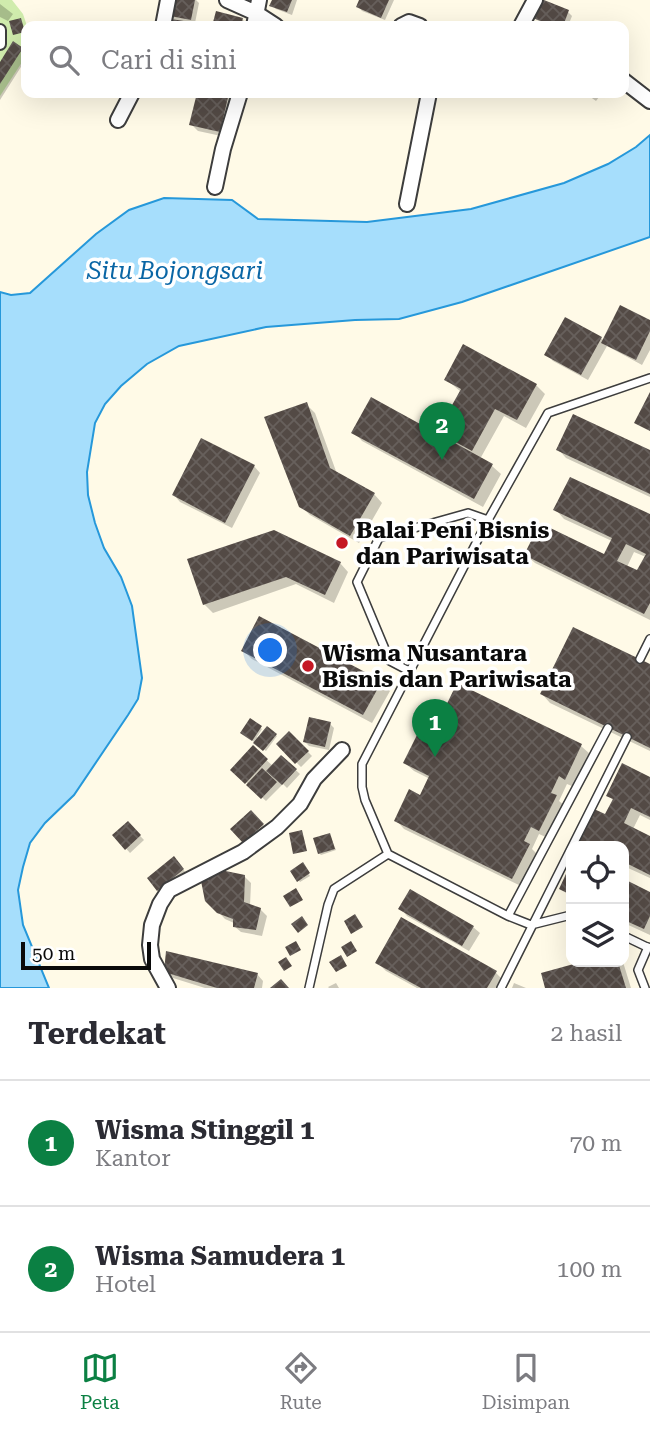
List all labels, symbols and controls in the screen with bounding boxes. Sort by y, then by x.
search box [21,21,629,98]
icon: search [45,41,83,79]
text: Cari di sini [101,45,237,75]
water label: Situ Bojongsari [86,257,263,285]
pin: 2 [419,402,465,460]
place label: Balai Peni Bisnis dan Pariwisata [356,517,549,570]
marker: Balai Peni Bisnis dan Pariwisata [334,535,350,551]
your location [253,633,287,667]
place label: Wisma Nusantara Bisnis dan Pariwisata [322,640,572,693]
marker: Wisma Nusantara Bisnis dan Pariwisata [300,658,316,674]
pin: 1 [412,699,458,757]
map controls [566,841,629,967]
button: locate [566,841,629,904]
button: layers [566,904,629,967]
scale bar [21,939,150,971]
text: 50 m [32,942,75,965]
text: Terdekat [28,1016,166,1051]
text: 2 hasil [551,1020,622,1047]
text: Wisma Stinggil 1 [95,1115,315,1145]
text: 1 [45,1130,57,1157]
text: 70 m [569,1130,622,1157]
text: Kantor [95,1145,171,1172]
text: Wisma Samudera 1 [95,1241,345,1271]
text: 2 [45,1256,57,1283]
text: 100 m [557,1256,622,1283]
text: Hotel [95,1271,156,1298]
tab: Peta [80,1349,120,1414]
tab: Rute [280,1349,322,1414]
tab: Disimpan [482,1349,570,1414]

